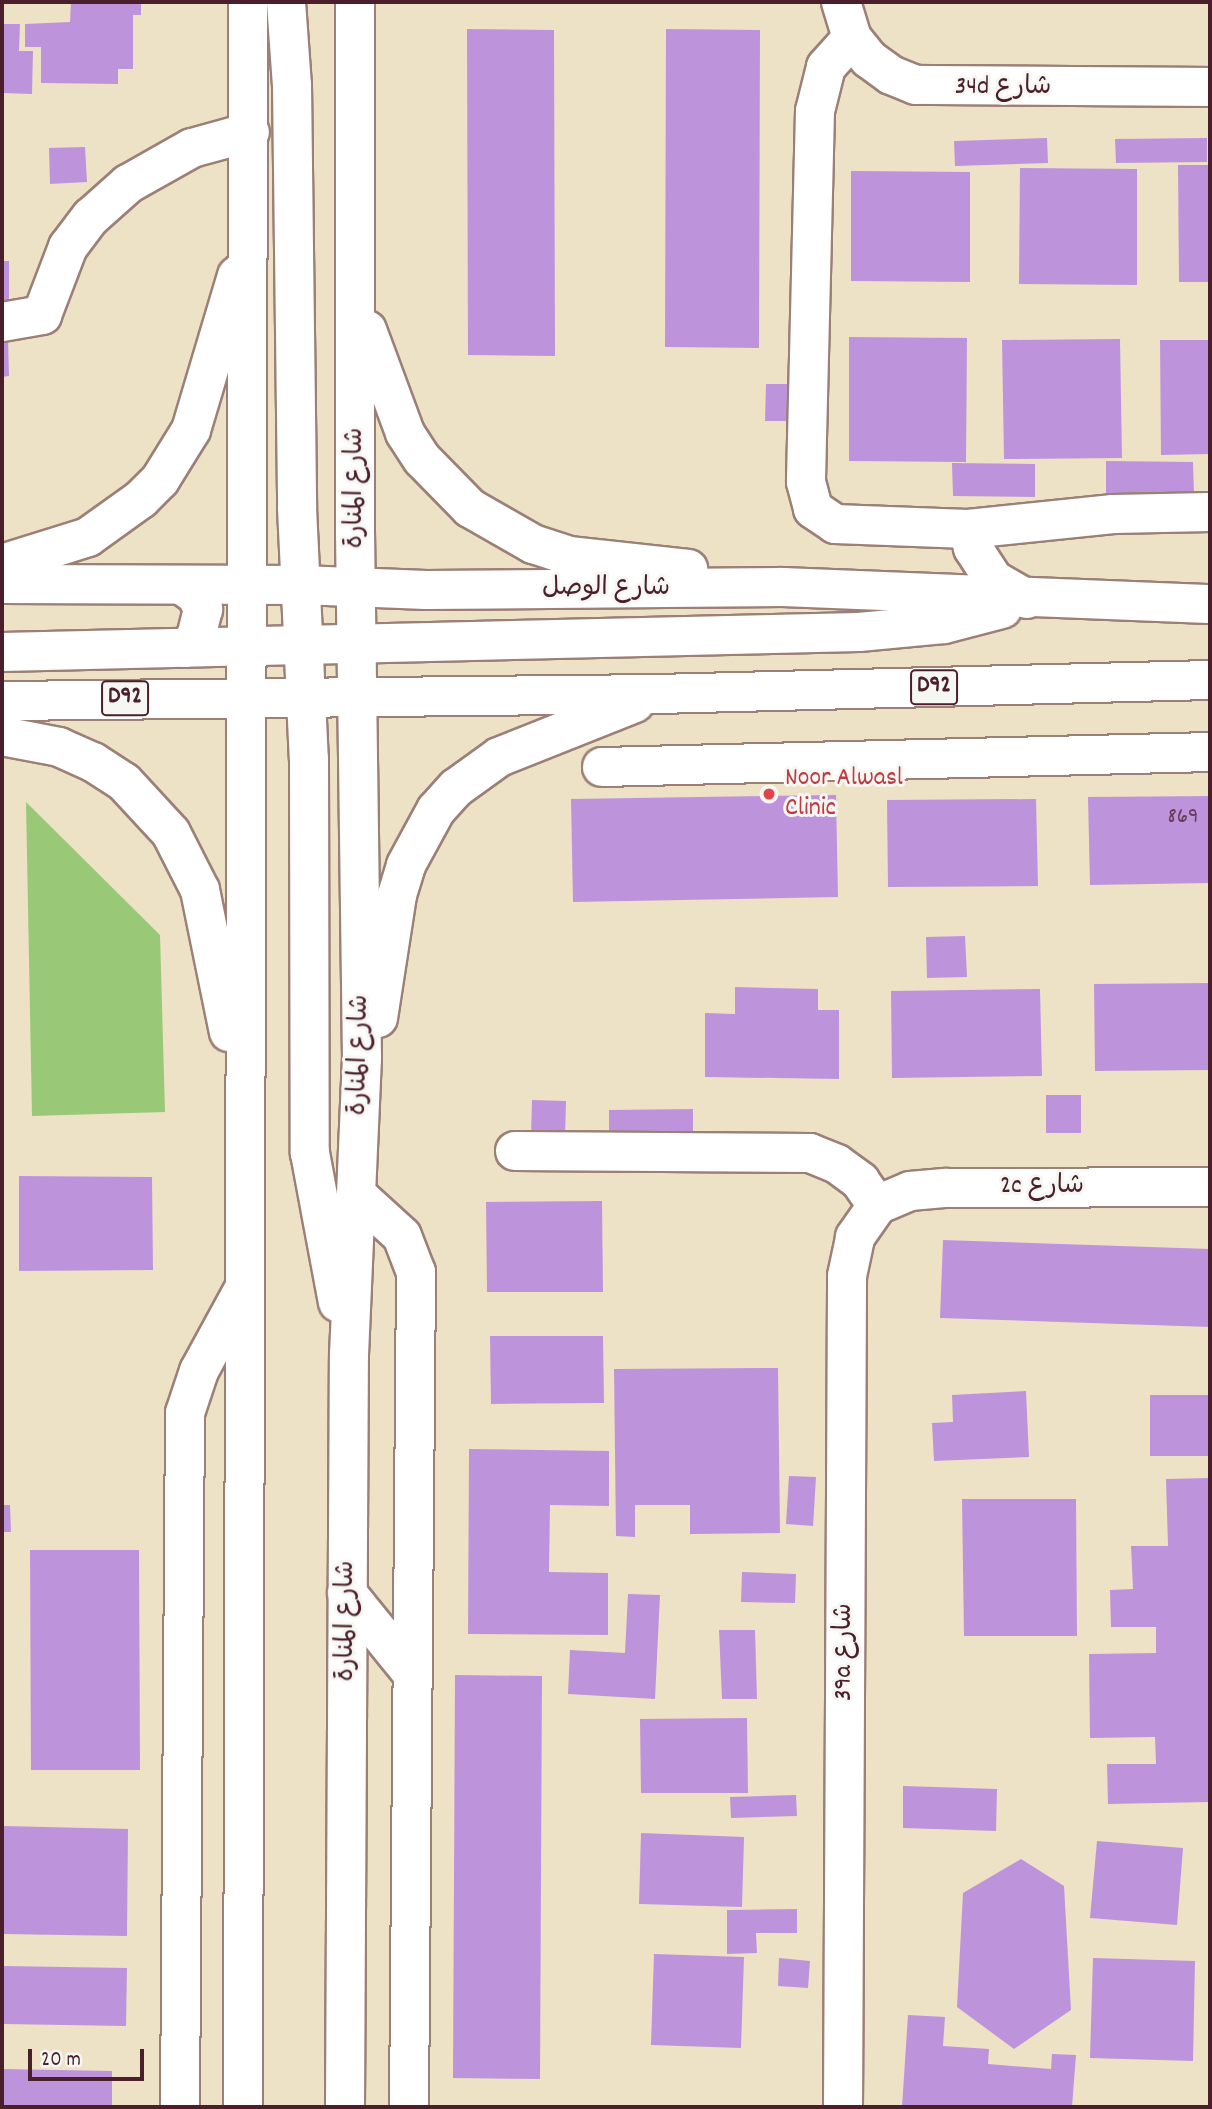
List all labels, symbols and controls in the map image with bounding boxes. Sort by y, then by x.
street label: 34d شارع [955,72,1051,104]
street label: شارع المنارة [340,428,372,548]
street label: شارع الوصل [542,573,670,605]
road number: D92 [909,666,958,708]
road number: D92 [100,678,150,718]
place label: Noor Alwasl Clinic [785,763,903,824]
marker: Noor Alwasl Clinic [759,784,779,804]
house number: 869 [1167,804,1199,832]
street label: شارع المنارة [343,994,377,1116]
street label: 2c شارع [1000,1171,1084,1203]
street label: شارع المنارة [331,1561,363,1681]
street label: 39a شارع [829,1603,861,1701]
scale bar [32,2036,147,2080]
text: 20 m [41,2046,81,2076]

